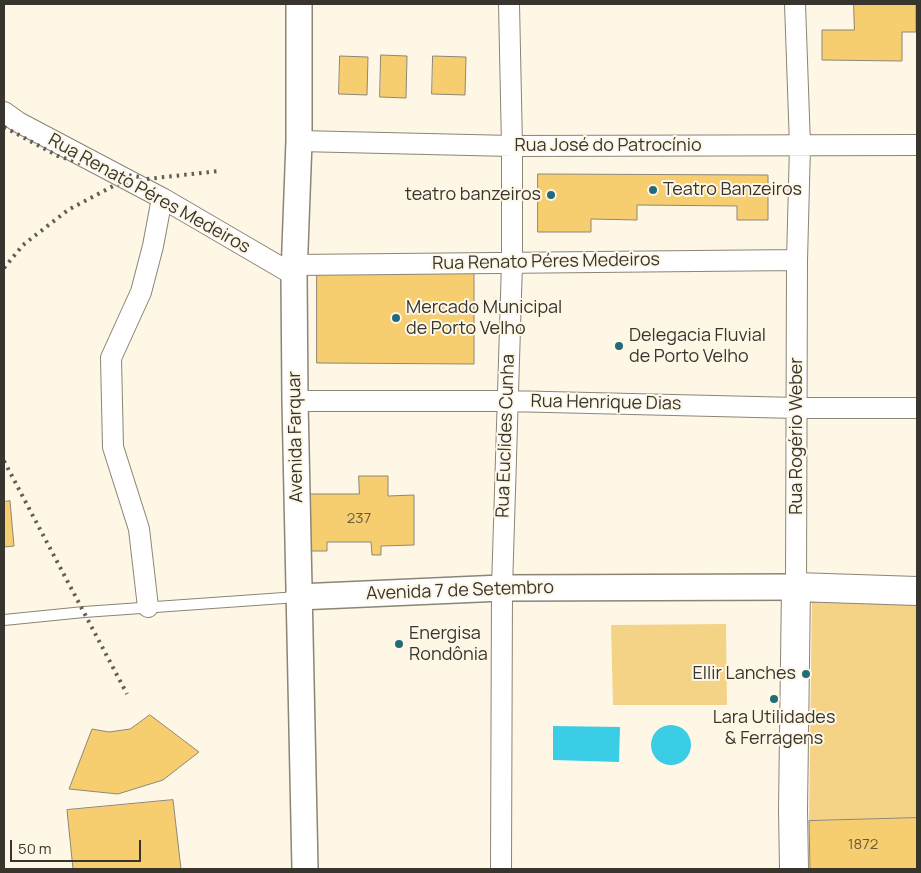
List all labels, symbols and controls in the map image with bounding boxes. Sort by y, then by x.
street label: Rua Renato Péres Medeiros [44,129,254,259]
street label: Rua José do Patrocínio [514,135,702,157]
place label: Teatro Banzeiros [663,179,802,201]
place label: teatro banzeiros [405,184,541,206]
marker: Teatro Banzeiros [647,184,659,196]
marker: teatro banzeiros [545,189,557,201]
street label: Rua Renato Péres Medeiros [432,249,660,275]
place label: Mercado Municipal de Porto Velho [406,297,562,340]
marker: Mercado Municipal de Porto Velho [390,312,402,324]
place label: Delegacia Fluvial de Porto Velho [629,325,766,368]
marker: Delegacia Fluvial de Porto Velho [613,340,625,352]
street label: Rua Euclides Cunha [492,354,520,518]
street label: Rua Rogério Weber [786,357,808,515]
street label: Avenida Farquar [284,371,308,503]
street label: Rua Henrique Dias [530,391,682,415]
house number: 237 [347,510,371,528]
street label: Avenida 7 de Setembro [366,577,554,605]
place label: Energisa Rondônia [409,623,488,666]
marker: Energisa Rondônia [393,638,405,650]
place label: Ellir Lanches [693,663,796,685]
marker: Ellir Lanches [800,668,812,680]
marker: Lara Utilidades & Ferragens [768,693,780,705]
place label: Lara Utilidades & Ferragens [713,707,835,750]
scale bar [12,830,144,862]
house number: 1872 [848,836,878,854]
text: 50 m [18,838,52,859]

